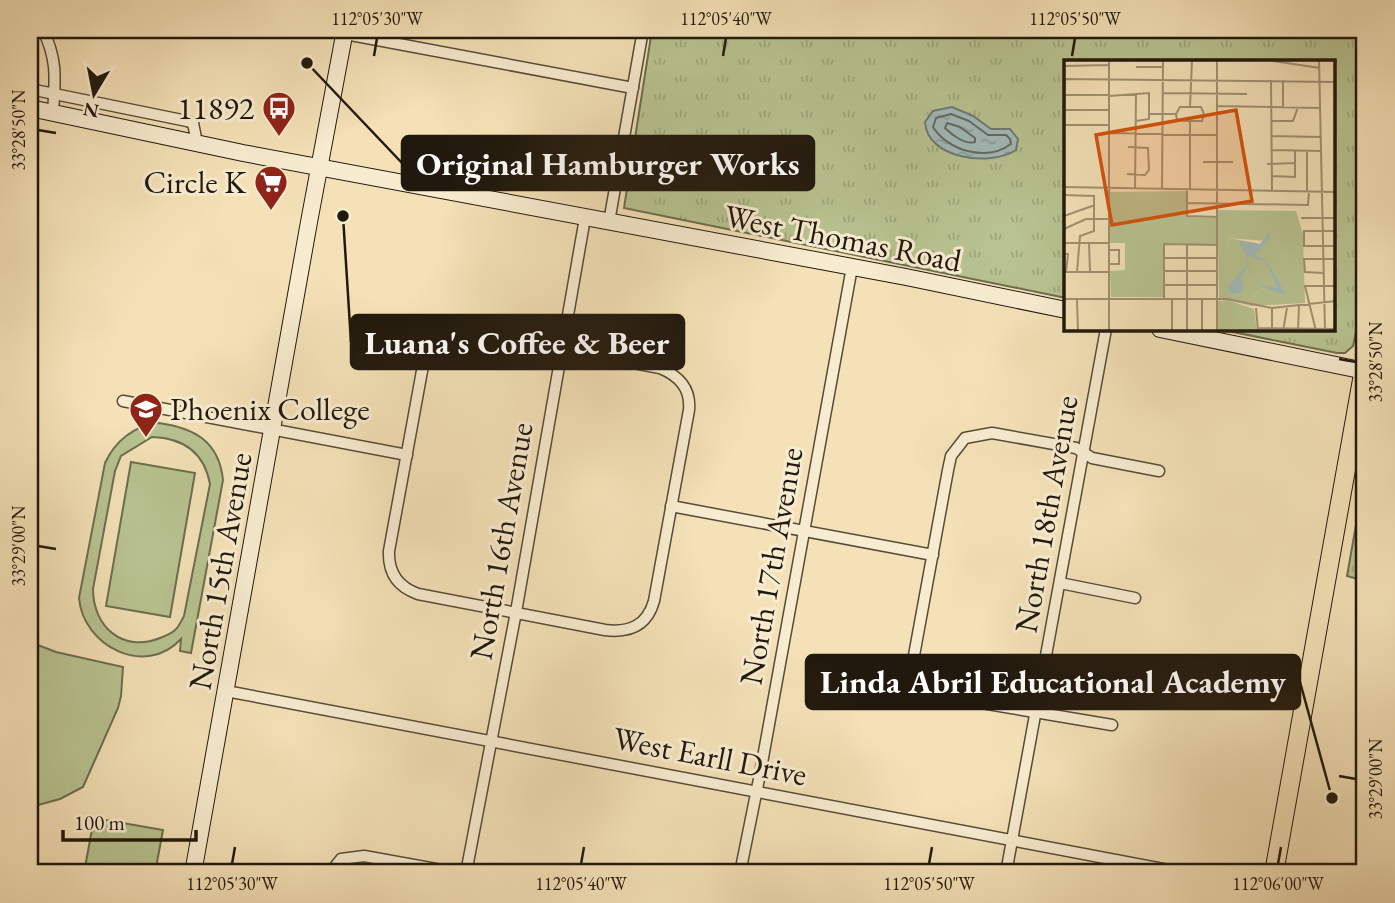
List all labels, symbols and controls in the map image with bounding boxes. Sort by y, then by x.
text: 112°05'30"W [331,7,423,30]
text: 112°05'40"W [680,7,772,30]
text: 112°05'50"W [1029,7,1121,30]
north arrow [60,60,130,130]
inset map [1064,60,1336,331]
place label: 11892 [177,87,255,129]
text: 33°28'50"N [7,89,30,170]
bus stop icon: 11892 [260,89,298,138]
text: N [81,96,101,124]
callout: Original Hamburger Works [402,136,814,190]
text: Original Hamburger Works [416,142,800,185]
place label: Circle K [143,161,247,203]
supermarket icon: Circle K [252,163,290,212]
street label: West Thomas Road [721,194,966,282]
callout: Luana's Coffee & Beer [351,315,684,369]
text: Luana's Coffee & Beer [365,321,670,364]
text: 33°28'50"N [1364,321,1387,402]
place label: Phoenix College [170,388,370,430]
school or university icon: Phoenix College [127,390,165,439]
street label: North 18th Avenue [1004,392,1088,636]
street label: North 16th Avenue [459,419,543,663]
street label: North 17th Avenue [729,444,813,688]
street label: North 15th Avenue [178,449,262,693]
text: 33°29'00"N [7,505,30,586]
callout: Linda Abril Educational Academy [806,655,1300,709]
text: Linda Abril Educational Academy [820,660,1287,703]
street label: West Earll Drive [610,717,810,795]
text: 33°29'00"N [1364,738,1387,819]
scale bar [63,798,196,842]
text: 100 m [74,809,125,836]
text: 112°05'30"W [186,872,278,895]
text: 112°05'40"W [535,872,627,895]
text: 112°05'50"W [883,872,975,895]
text: 112°06'00"W [1232,872,1324,895]

